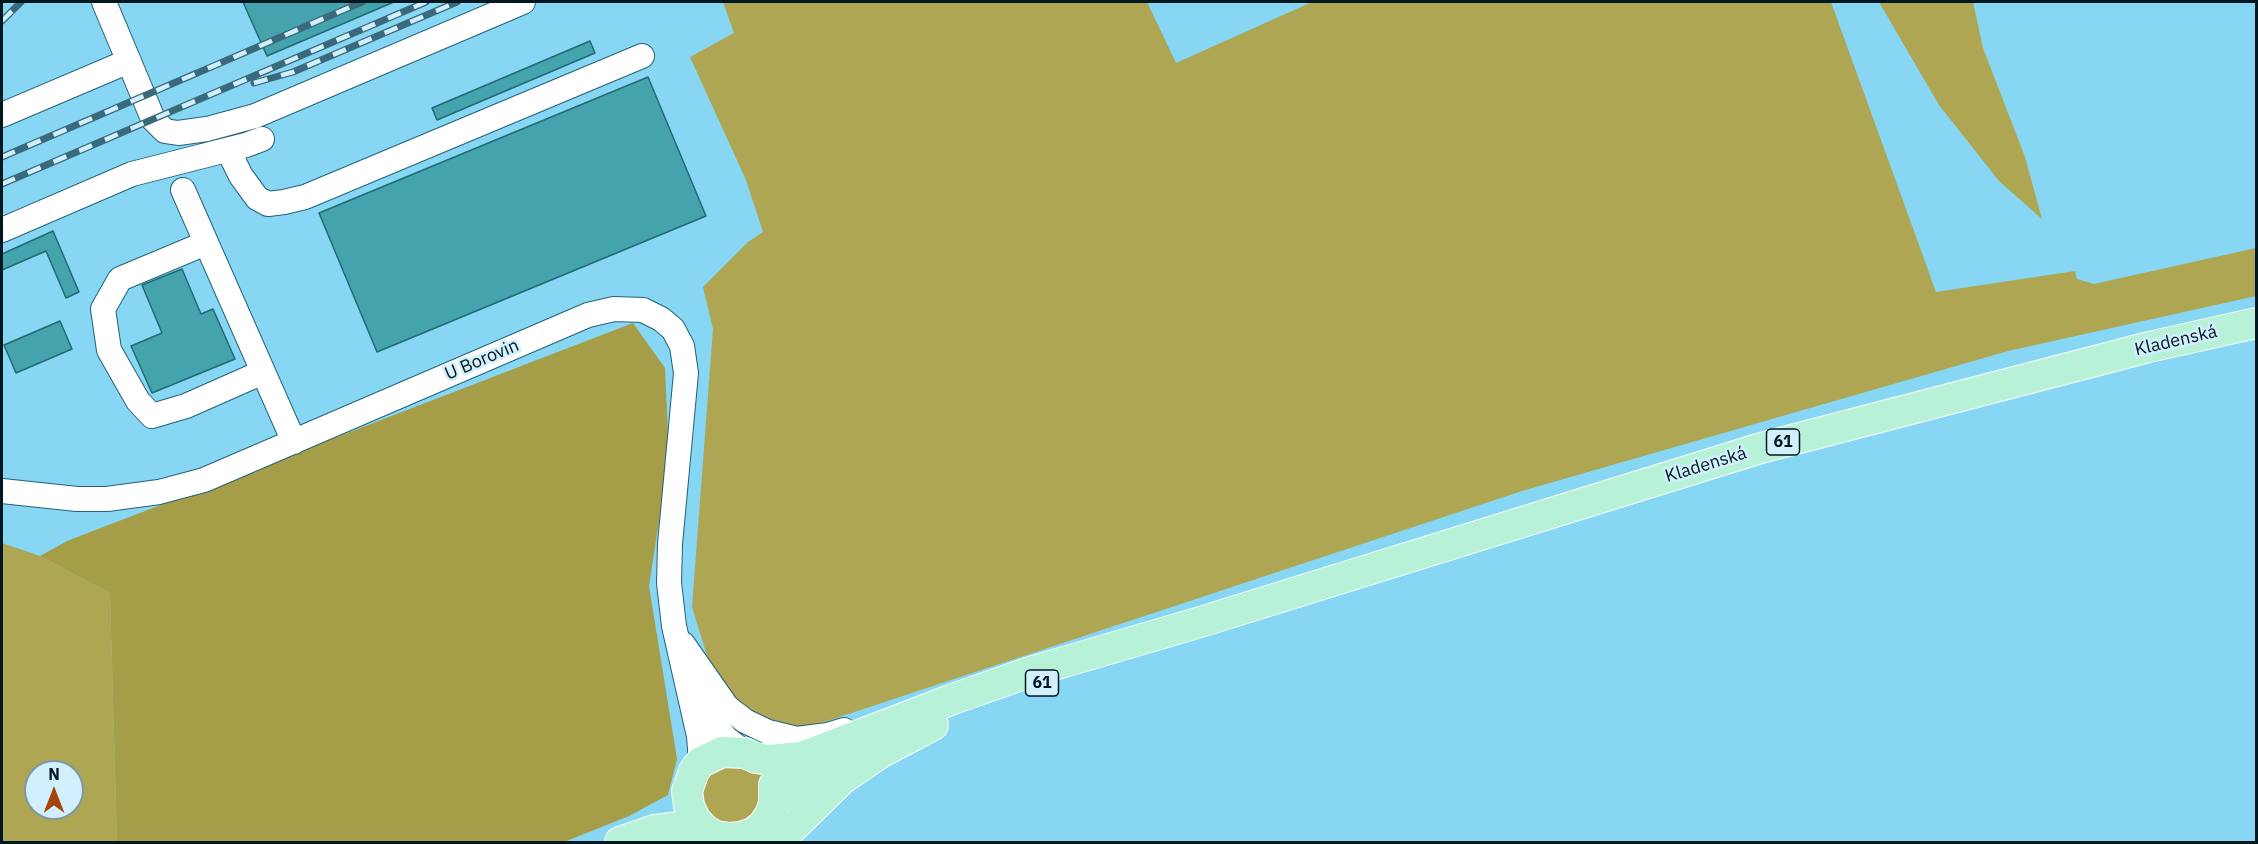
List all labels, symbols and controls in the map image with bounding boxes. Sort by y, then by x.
street label: Kladenská [2133,321,2219,361]
street label: U Borovin [442,335,522,385]
road number: 61 [1766,429,1800,455]
street label: Kladenská [1663,442,1749,488]
road number: 61 [1026,670,1058,696]
north arrow [24,760,84,820]
text: N [48,764,60,784]

